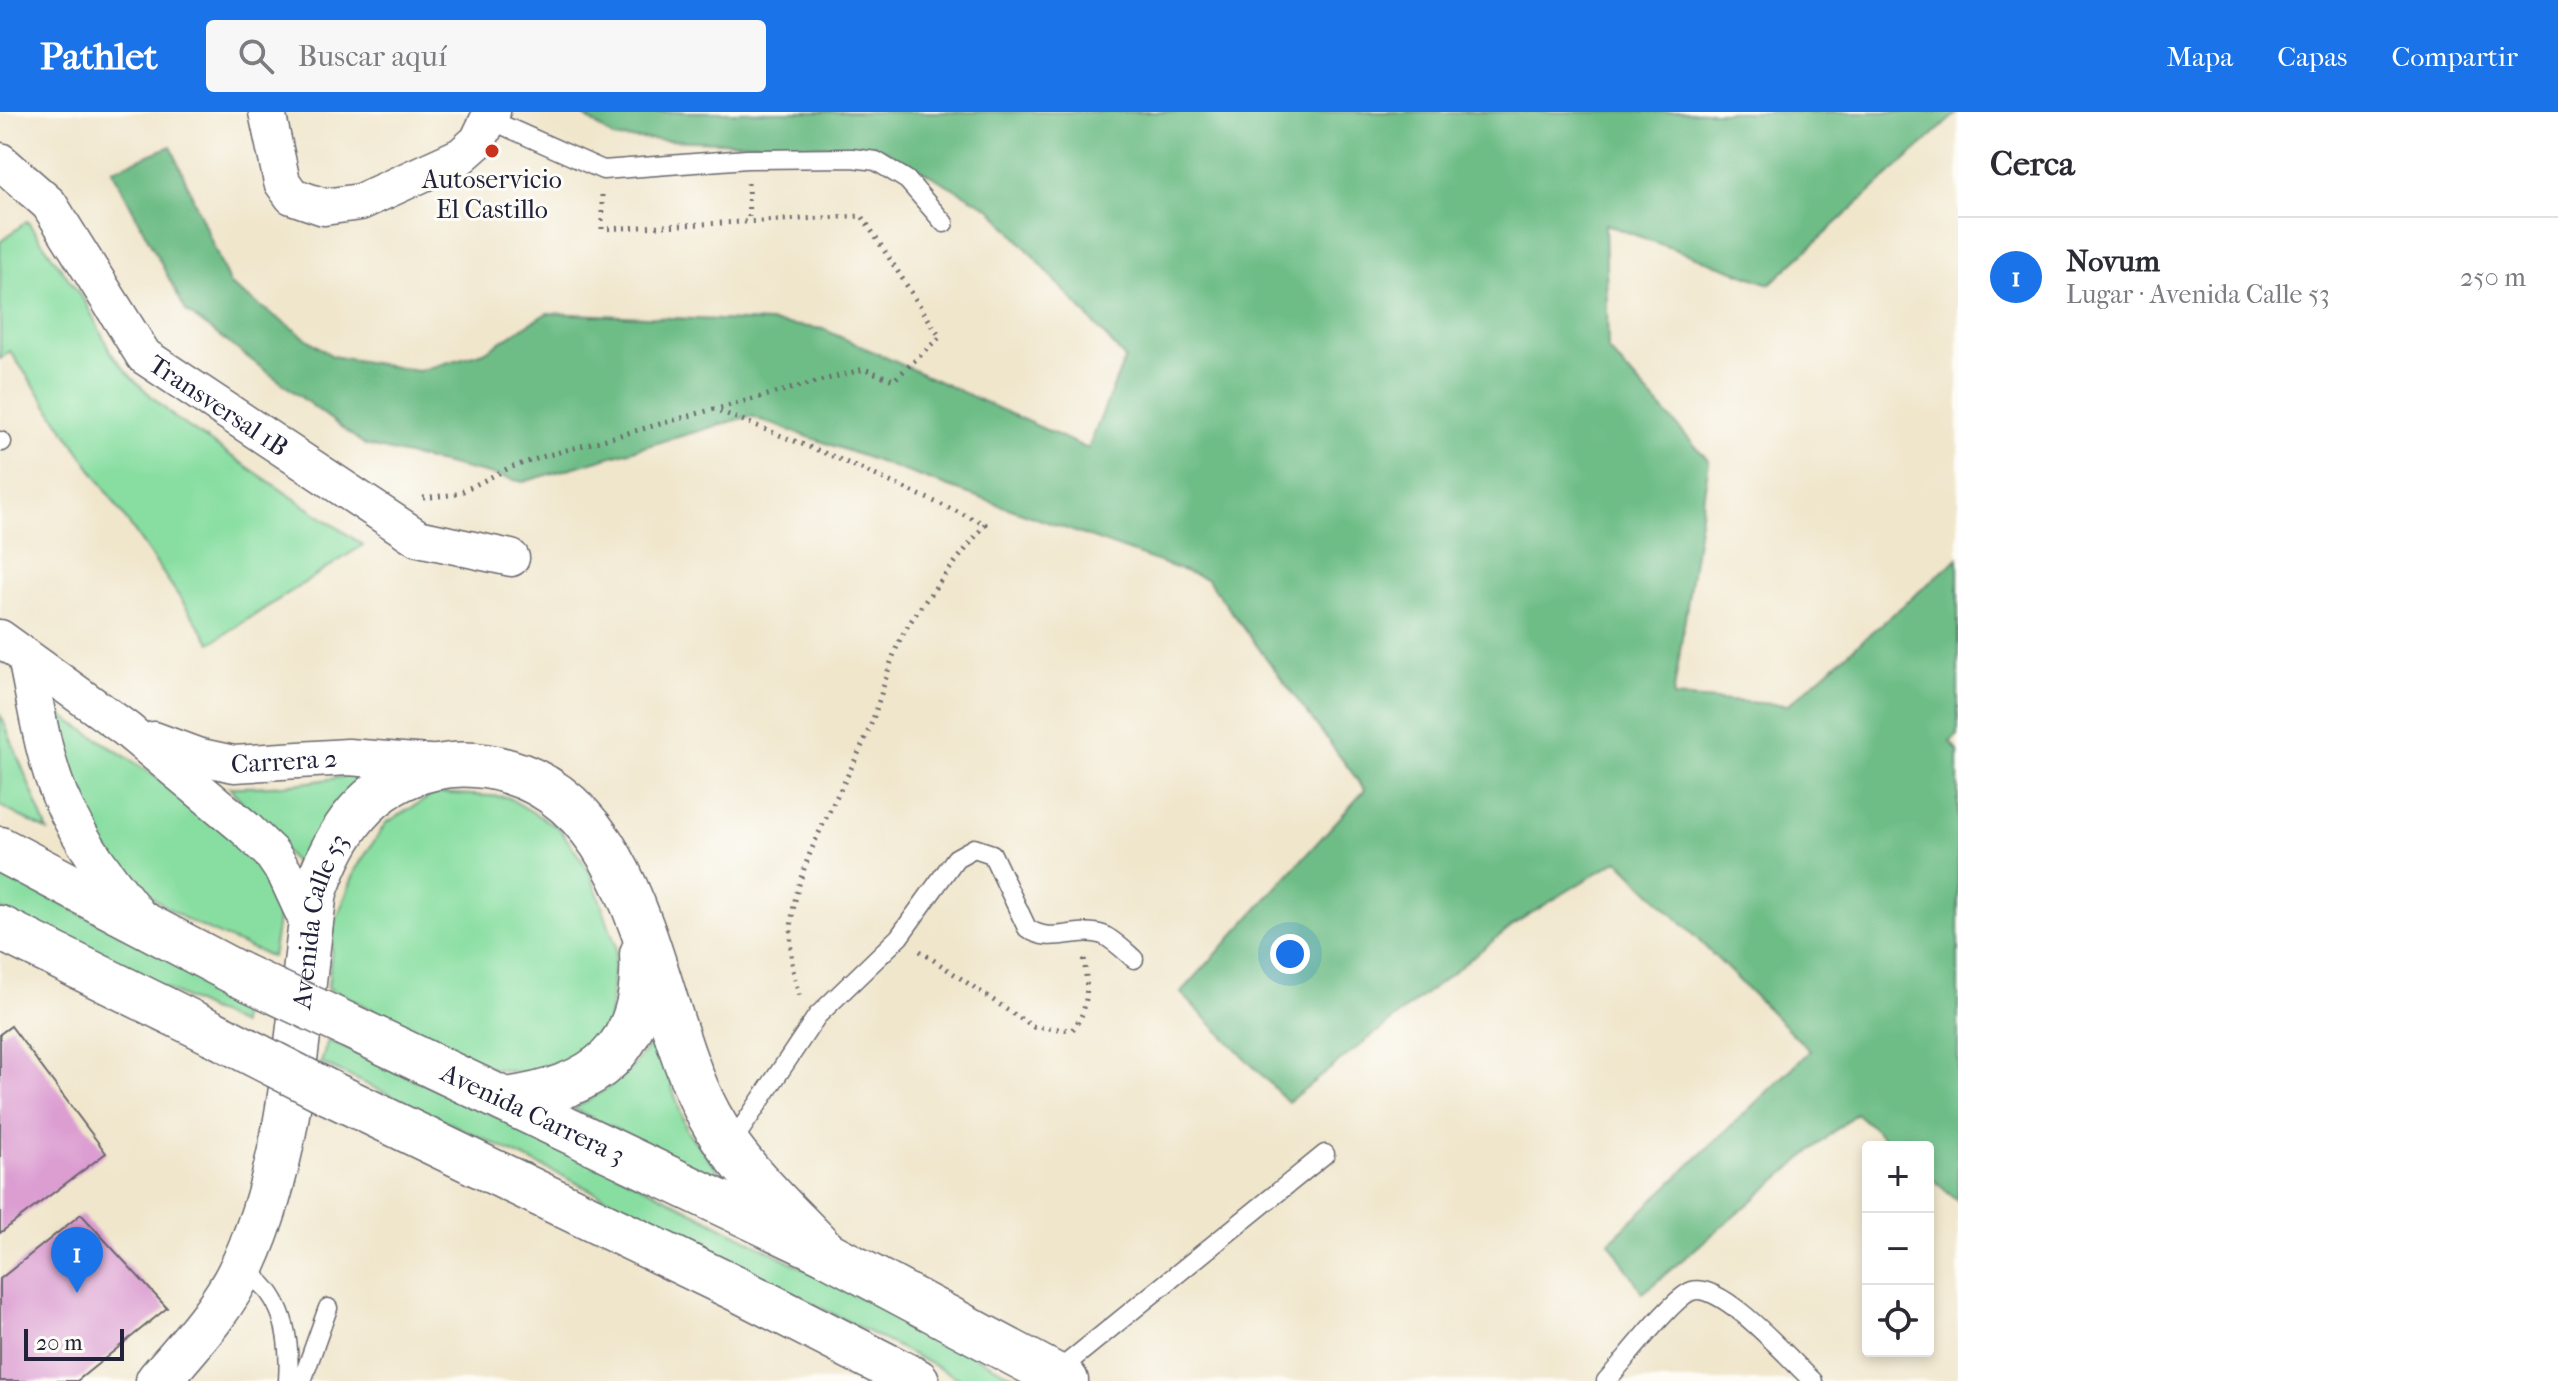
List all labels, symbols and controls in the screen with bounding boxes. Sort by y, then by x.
search box [206,20,766,92]
text: Pathlet [40,34,158,79]
icon: search [234,34,278,78]
text: Buscar aquí [298,39,447,74]
text: Mapa [2166,40,2233,73]
text: Capas [2277,40,2347,73]
text: Compartir [2391,40,2518,73]
marker: Autoservicio El Castillo [483,142,501,160]
text: Cerca [1990,144,2075,184]
place label: Autoservicio El Castillo [421,164,562,225]
text: Novum [2066,244,2160,279]
text: 1 [2011,262,2021,293]
text: 250 m [2460,262,2526,293]
text: Lugar · Avenida Calle 53 [2066,279,2330,310]
street label: Transversal 1B [143,349,294,463]
street label: Carrera 2 [230,743,338,780]
street label: Avenida Calle 53 [286,828,355,1012]
your location [1270,934,1310,974]
street label: Avenida Carrera 3 [435,1057,630,1171]
map controls [1862,1141,1934,1357]
button: + [1862,1141,1934,1213]
button: − [1862,1213,1934,1285]
pin: 1 [51,1227,103,1293]
button: locate [1862,1285,1934,1357]
scale bar [24,1325,124,1361]
text: 20 m [36,1330,82,1356]

